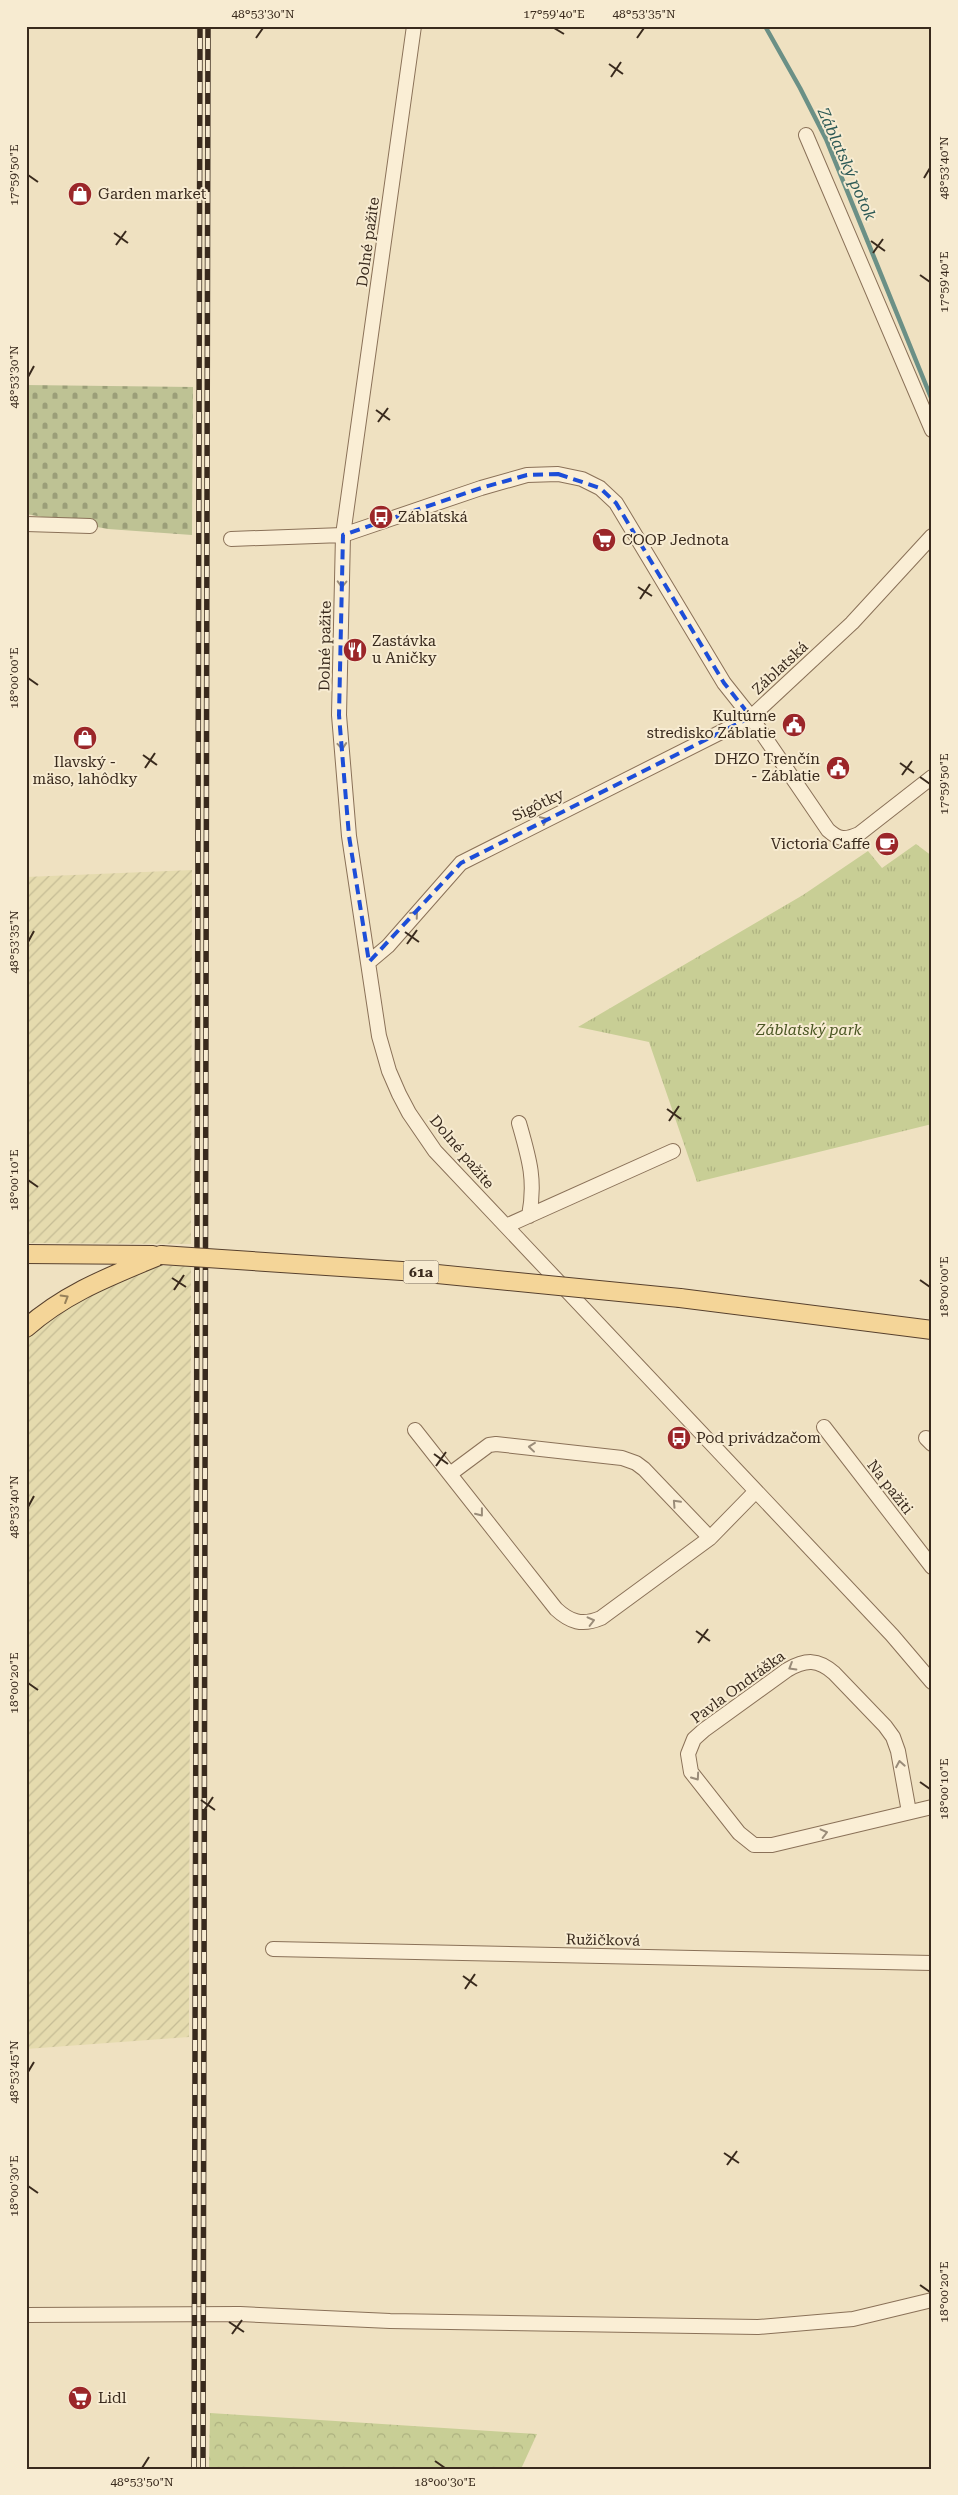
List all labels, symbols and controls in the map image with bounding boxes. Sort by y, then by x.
text: 48°53'30"N [231,7,295,21]
text: 17°59'40"E [523,7,585,21]
text: 48°53'35"N [612,7,676,21]
water label: Záblatský potok [813,104,880,223]
text: 48°53'40"N [937,136,951,200]
text: 17°59'50"E [7,144,21,206]
shop icon: Garden market [67,181,93,207]
place label: Garden market [98,185,207,203]
street label: Dolné pažite [353,196,383,288]
text: 17°59'40"E [937,251,951,313]
text: 48°53'30"N [7,345,21,409]
bus stop icon: Záblatská [368,504,394,530]
place label: Záblatská [398,508,468,526]
supermarket icon: COOP Jednota [591,527,617,553]
place label: COOP Jednota [622,531,729,549]
one-way arrow [337,580,347,588]
street label: Dolné pažite [315,601,335,691]
place label: Zastávka u Aničky [372,632,437,667]
restaurant icon: Zastávka u Aničky [342,637,368,663]
street label: Záblatská [748,638,812,698]
text: 18°00'00"E [7,647,21,709]
place label: Kultúrne stredisko Záblatie [647,707,776,742]
public building icon: Kultúrne stredisko Záblatie [781,712,807,738]
shop icon: Ilavský - mäso, lahôdky [72,725,98,751]
one-way arrow [336,743,347,751]
place label: DHZO Trenčín - Záblatie [714,750,820,785]
place label: Ilavský - mäso, lahôdky [33,753,138,788]
text: 17°59'50"E [937,753,951,815]
public building icon: DHZO Trenčín - Záblatie [825,755,851,781]
street label: Sigôtky [509,785,567,825]
one-way arrow [539,816,548,826]
cafe icon: Victoria Caffe [874,831,900,857]
place label: Victoria Caffe [771,835,870,853]
text: 48°53'35"N [7,910,21,974]
one-way arrow [409,911,418,920]
park label: Záblatský park [755,1021,863,1039]
street label: Dolné pažite [426,1112,498,1192]
text: 18°00'10"E [7,1149,21,1211]
text: 18°00'00"E [937,1256,951,1318]
road number: 61a [404,1260,438,1284]
one-way arrow [60,1295,69,1305]
bus stop icon: Pod privádzačom [666,1425,692,1451]
place label: Pod privádzačom [696,1429,821,1447]
one-way arrow [527,1442,535,1453]
street label: Na pažiti [863,1456,917,1518]
text: 48°53'40"N [7,1475,21,1539]
one-way arrow [673,1499,682,1508]
one-way arrow [475,1507,484,1516]
one-way arrow [587,1616,596,1627]
street label: Pavla Ondráška [687,1647,789,1727]
text: 18°00'20"E [7,1652,21,1714]
one-way arrow [789,1661,798,1671]
text: 18°00'10"E [937,1758,951,1820]
one-way arrow [896,1760,906,1768]
one-way arrow [690,1771,699,1781]
one-way arrow [820,1828,828,1838]
street label: Ružičková [566,1930,640,1950]
text: 48°53'45"N [7,2040,21,2104]
text: 18°00'30"E [7,2155,21,2217]
text: 18°00'20"E [937,2261,951,2323]
supermarket icon: Lidl [67,2385,93,2411]
place label: Lidl [98,2389,127,2407]
text: 48°53'50"N [110,2475,174,2489]
text: 18°00'30"E [414,2475,476,2489]

